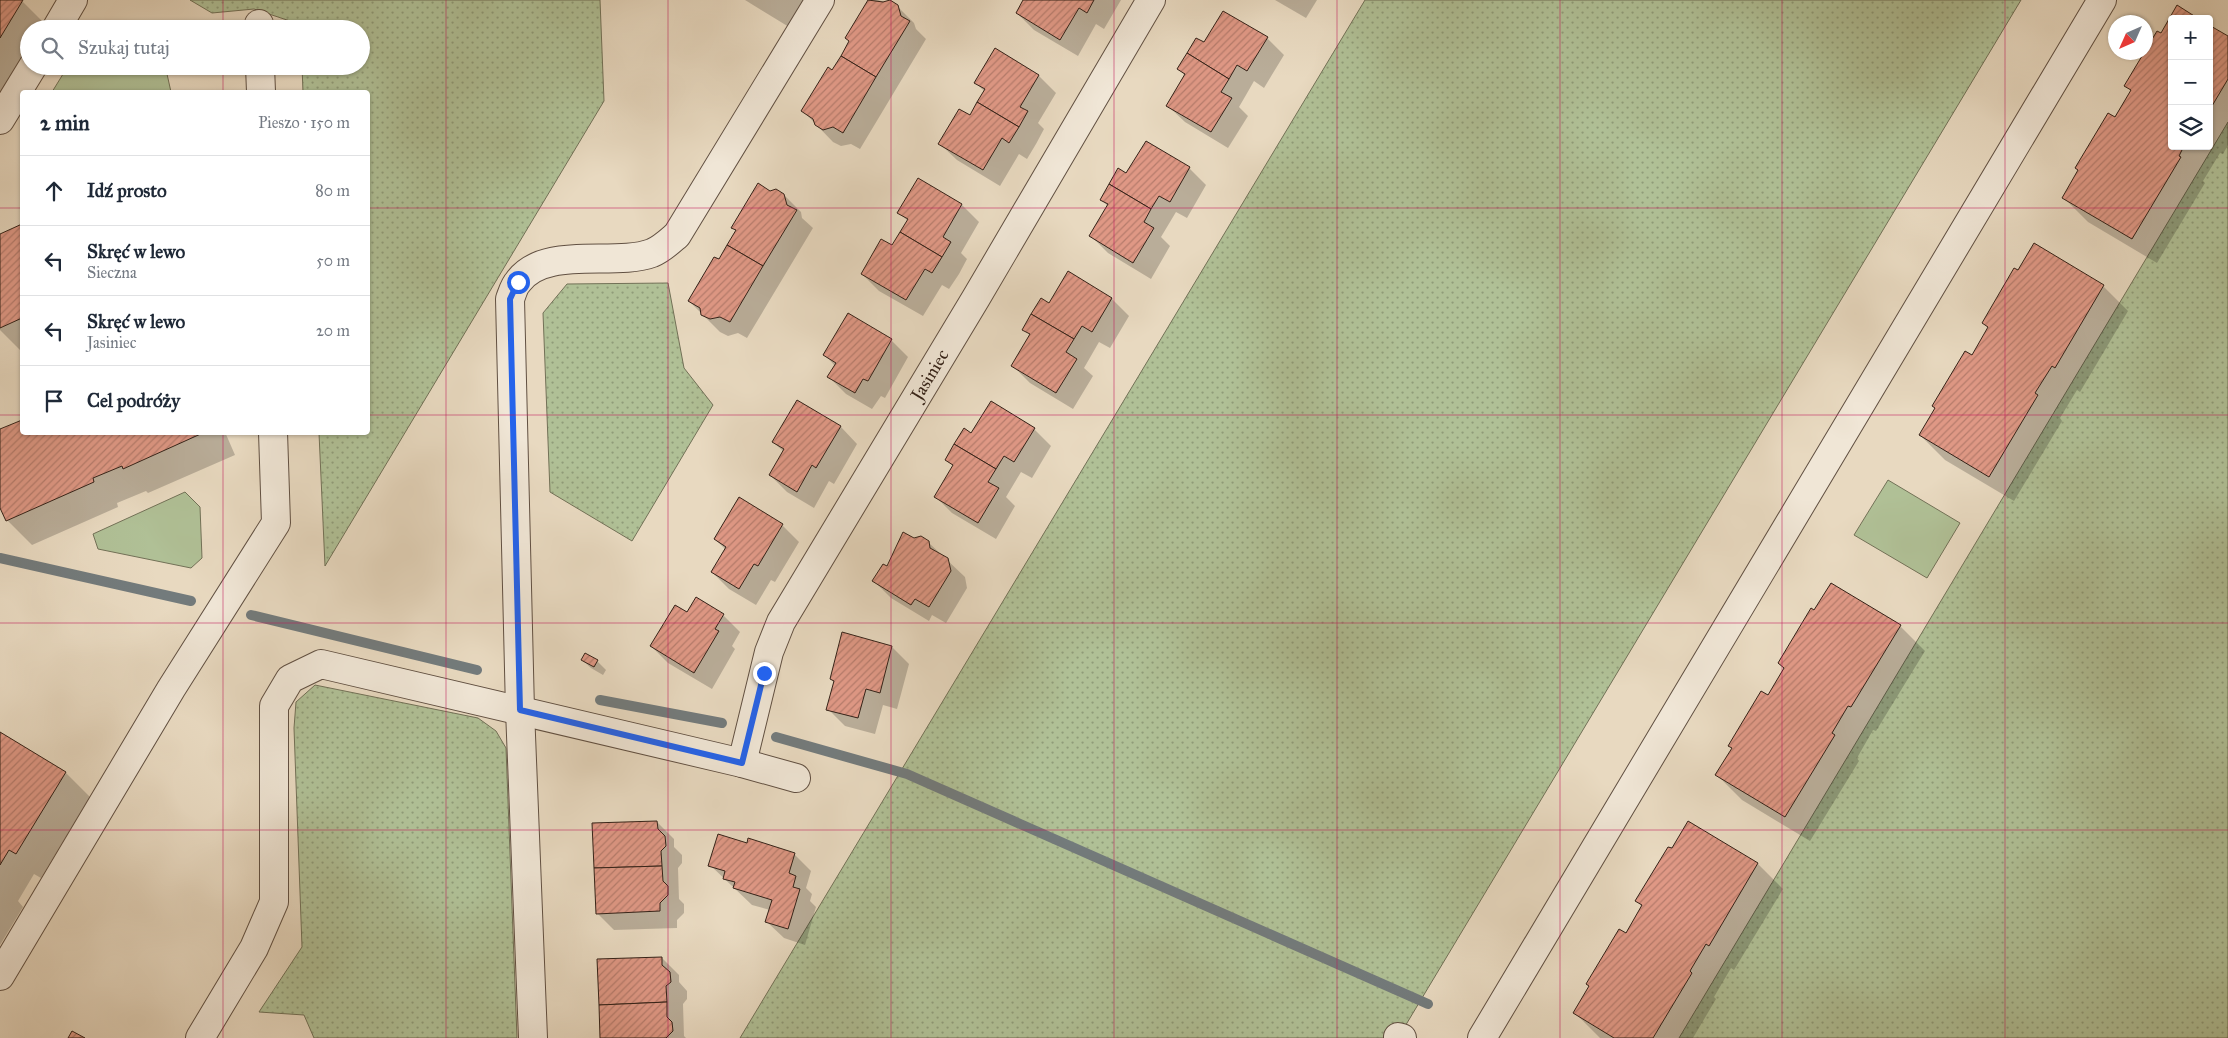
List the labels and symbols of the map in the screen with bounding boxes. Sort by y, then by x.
north arrow [2108,15,2153,60]
route start [507,271,530,294]
street label: Jasiniec [905,345,954,407]
route end [753,662,776,685]

